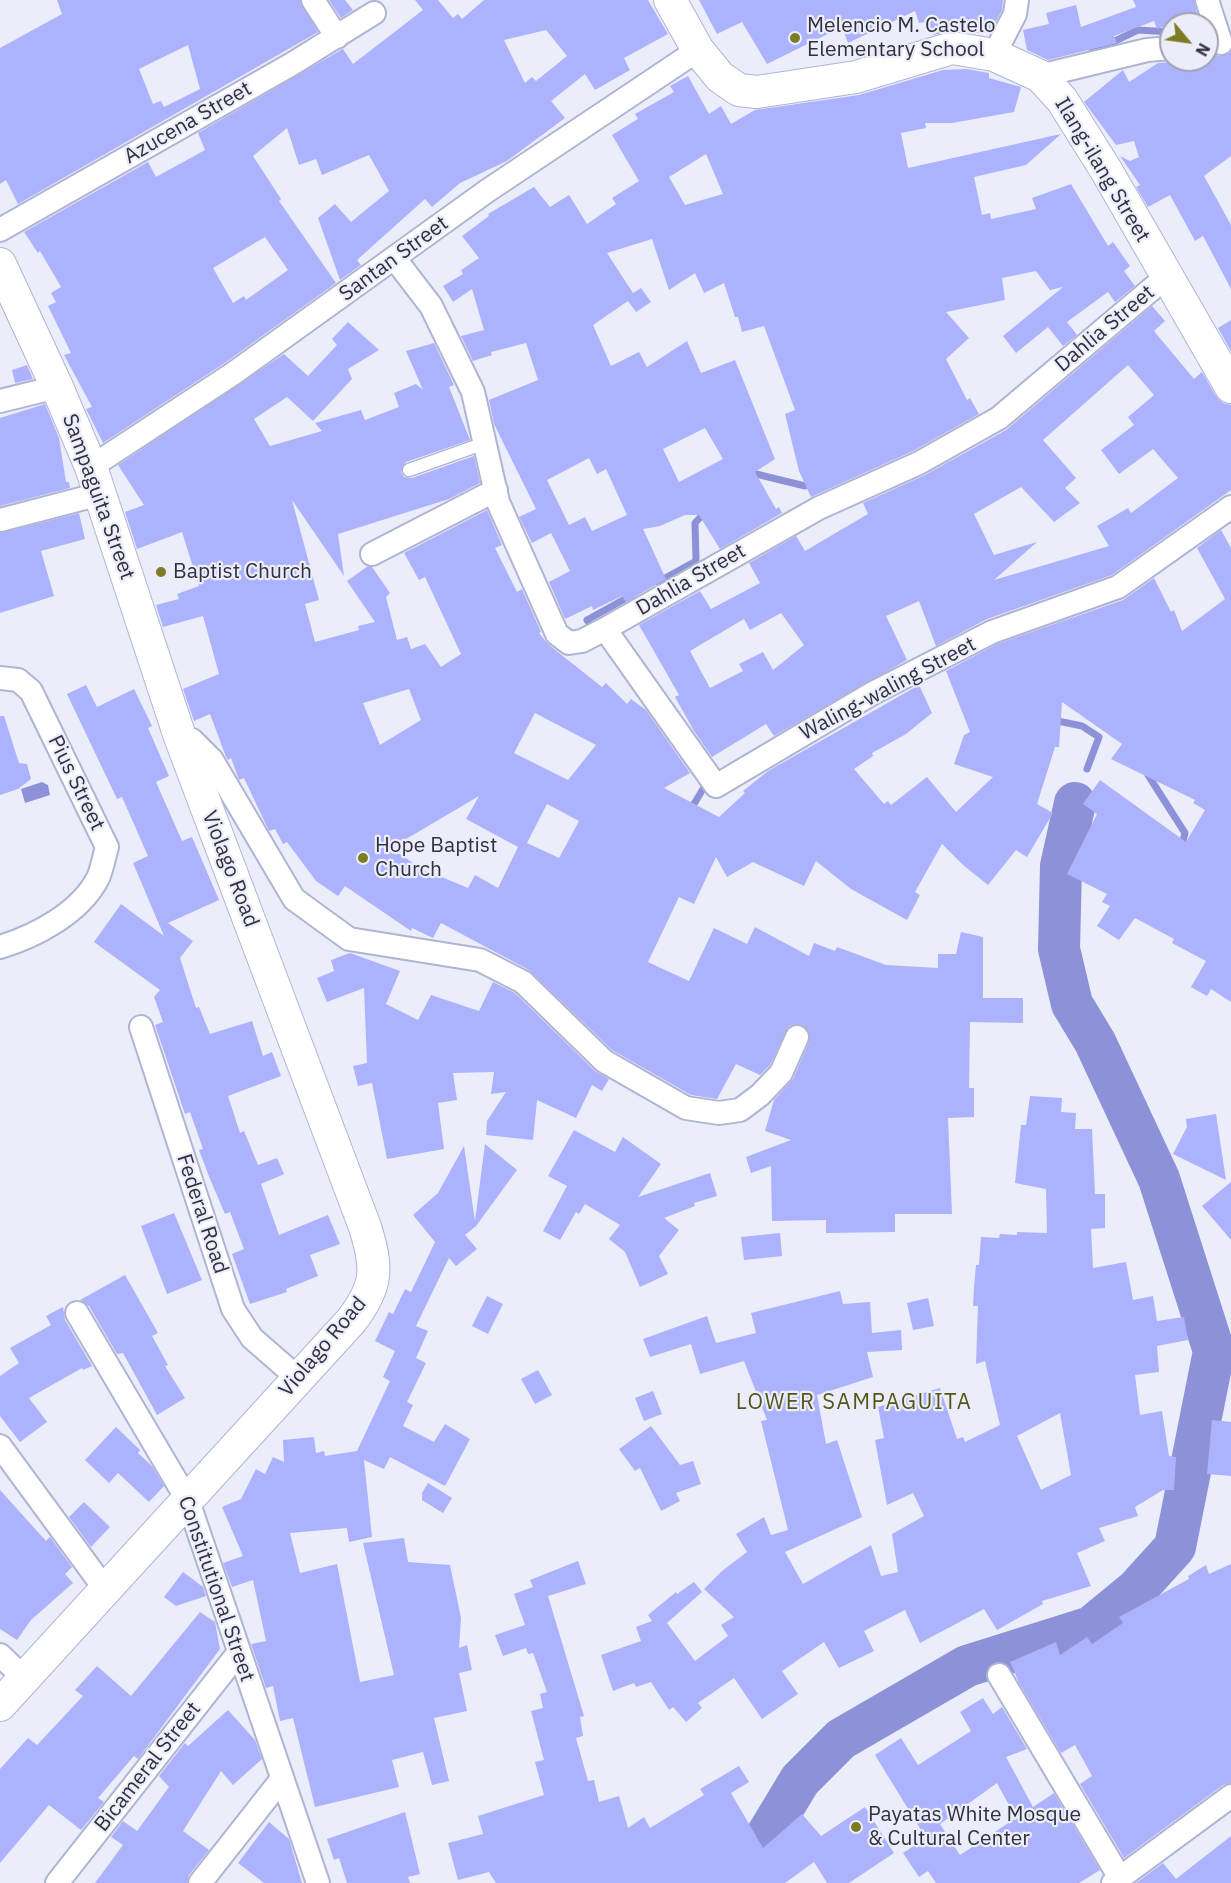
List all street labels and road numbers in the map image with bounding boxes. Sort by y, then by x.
street label: Azucena Street [120,76,256,170]
street label: Ilang-ilang Street [1049,93,1155,247]
street label: Santan Street [335,211,453,307]
street label: Dahlia Street [1050,280,1160,378]
street label: Sampaguita Street [56,411,140,583]
street label: Dahlia Street [632,539,750,621]
street label: Waling-waling Street [796,632,980,746]
street label: Pius Street [42,731,110,835]
street label: Violago Road [196,807,264,931]
street label: Federal Road [171,1151,233,1277]
street label: Violago Road [274,1292,372,1402]
street label: Constitutional Street [172,1493,260,1685]
street label: Bicameral Street [90,1697,206,1837]

